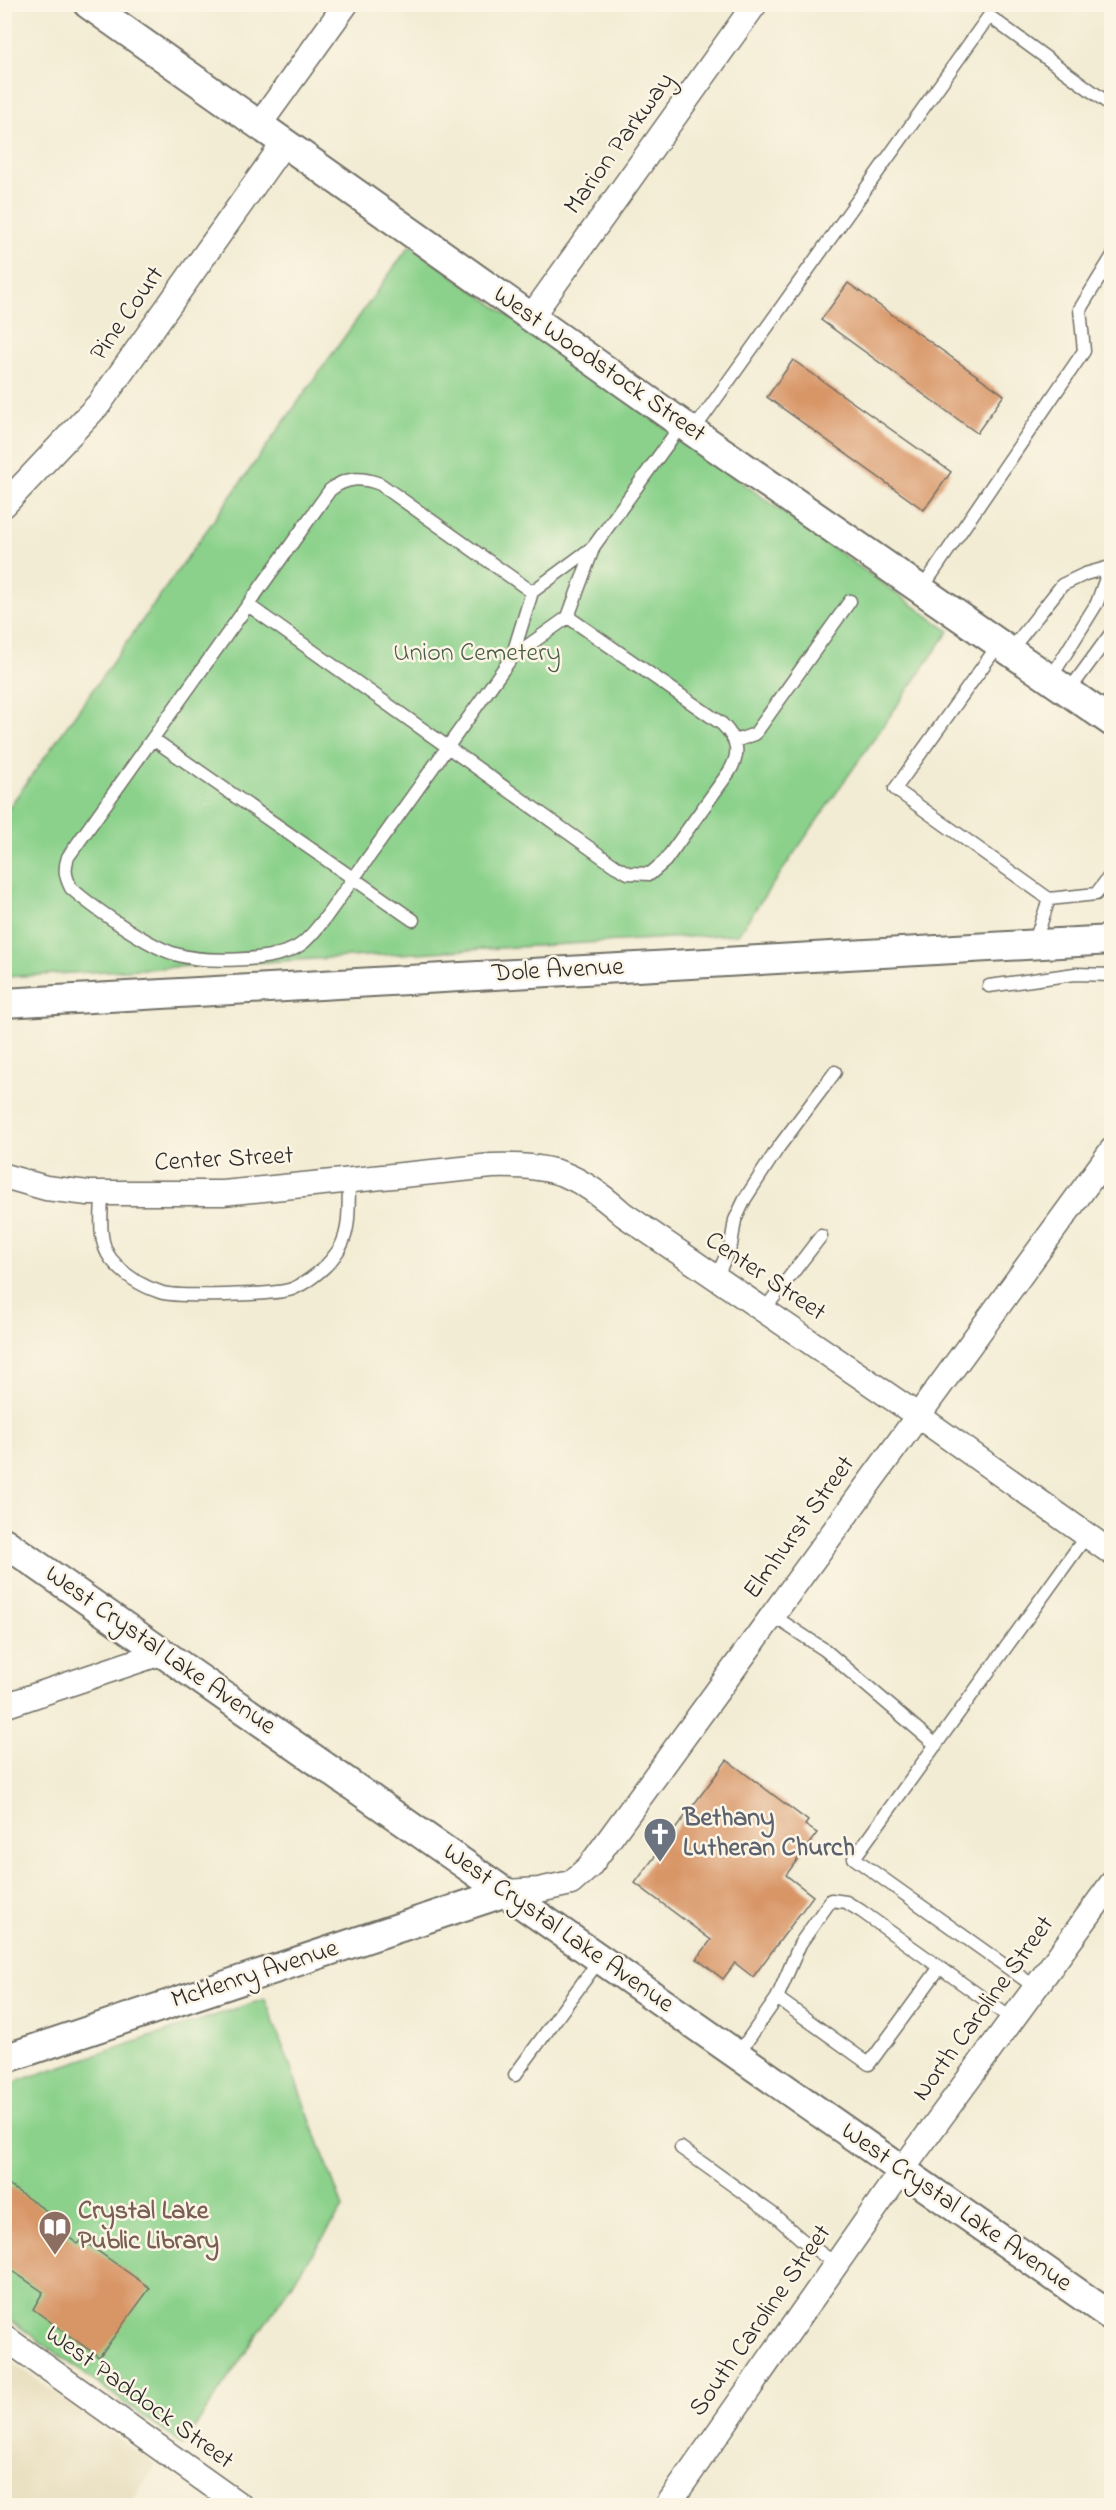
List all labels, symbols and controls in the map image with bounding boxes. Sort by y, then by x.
street label: Marion Parkway [555,65,685,223]
street label: Pine Court [81,258,175,369]
street label: West Woodstock Street [485,277,714,453]
park label: Union Cemetery [393,635,561,673]
street label: Dole Avenue [490,949,625,993]
street label: Center Street [153,1137,295,1183]
street label: Center Street [697,1222,834,1332]
street label: Elmhurst Street [735,1448,865,1608]
street label: West Crystal Lake Avenue [37,1557,284,1746]
place label: Bethany Lutheran Church [682,1800,855,1868]
church icon: Bethany Lutheran Church [642,1816,678,1863]
street label: West Crystal Lake Avenue [435,1835,682,2024]
street label: North Caroline Street [904,1908,1065,2110]
street label: McHenry Avenue [167,1930,344,2020]
street label: West Crystal Lake Avenue [833,2114,1080,2303]
place label: Crystal Lake Public Library [78,2193,219,2261]
library icon: Crystal Lake Public Library [37,2209,73,2256]
street label: South Caroline Street [680,2217,842,2425]
street label: West Paddock Street [37,2316,242,2480]

